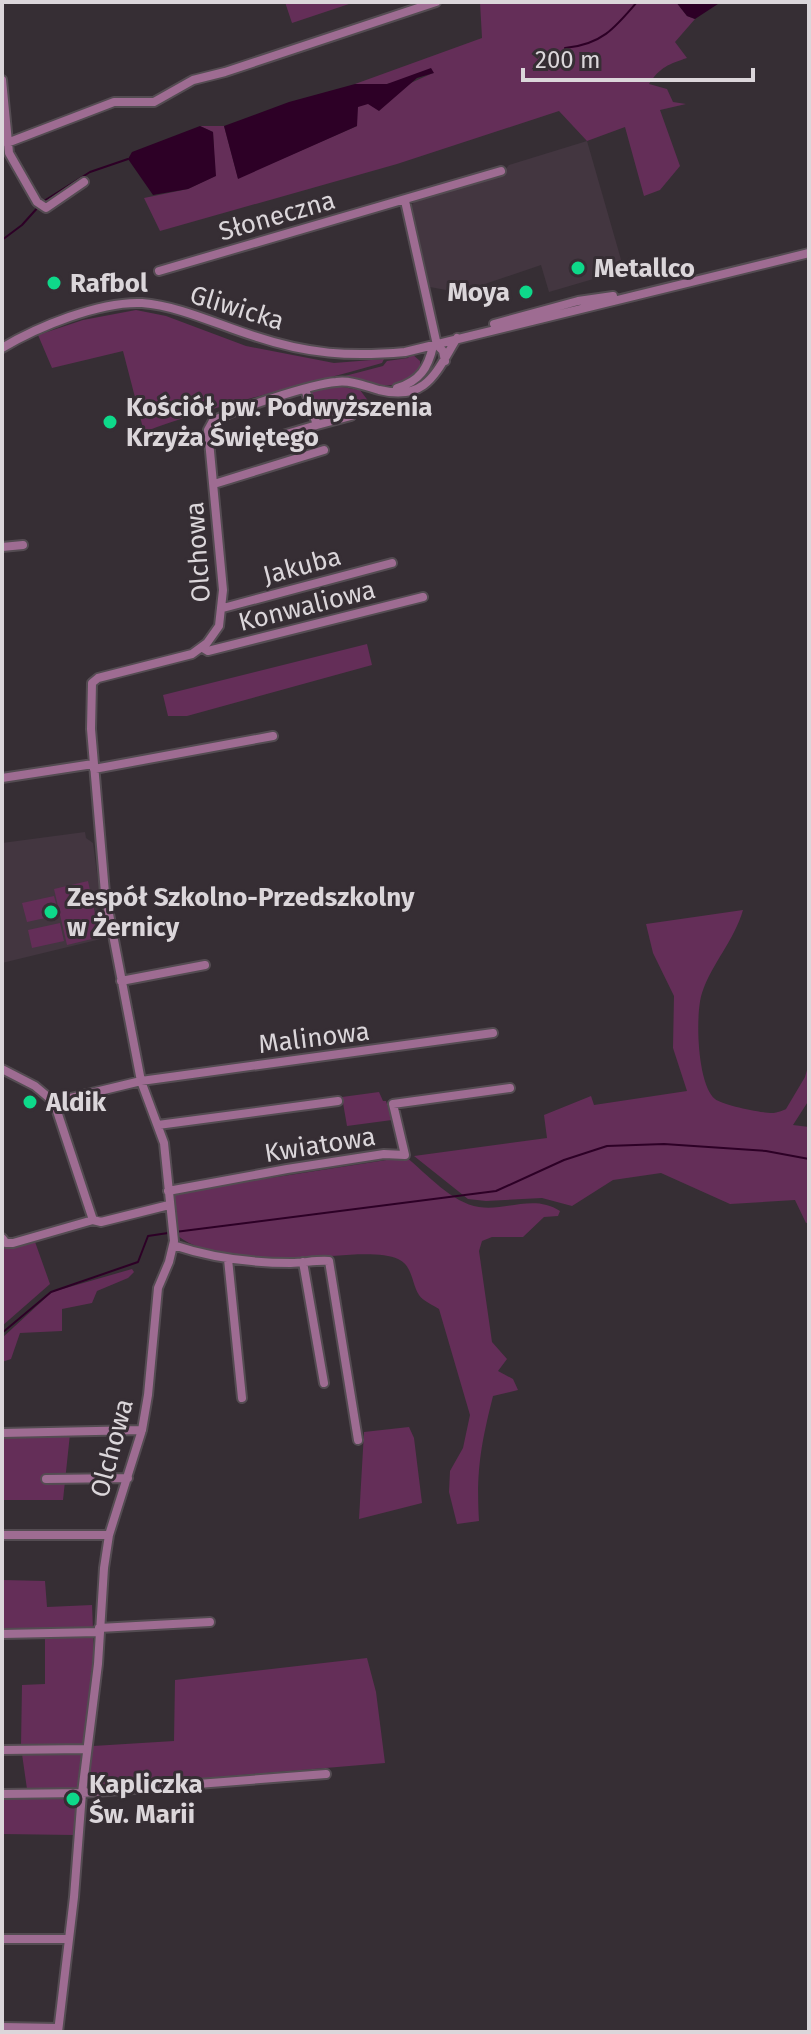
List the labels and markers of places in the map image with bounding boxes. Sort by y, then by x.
place label: Metallco [594,253,695,284]
marker: Metallco [569,259,587,277]
place label: Rafbol [70,268,148,299]
marker: Rafbol [45,274,63,292]
place label: Moya [447,277,510,308]
marker: Moya [517,283,535,301]
place label: Kościół pw. Podwyższenia Krzyża Świętego [126,392,433,453]
marker: Kościół pw. Podwyższenia Krzyża Świętego [101,413,119,431]
place label: Zespół Szkolno-Przedszkolny w Żernicy [67,882,415,943]
marker: Zespół Szkolno-Przedszkolny w Żernicy [42,903,60,921]
place label: Aldik [45,1087,107,1118]
marker: Aldik [21,1093,39,1111]
place label: Kapliczka Św. Marii [89,1769,203,1830]
marker: Kapliczka Św. Marii [64,1790,82,1808]

